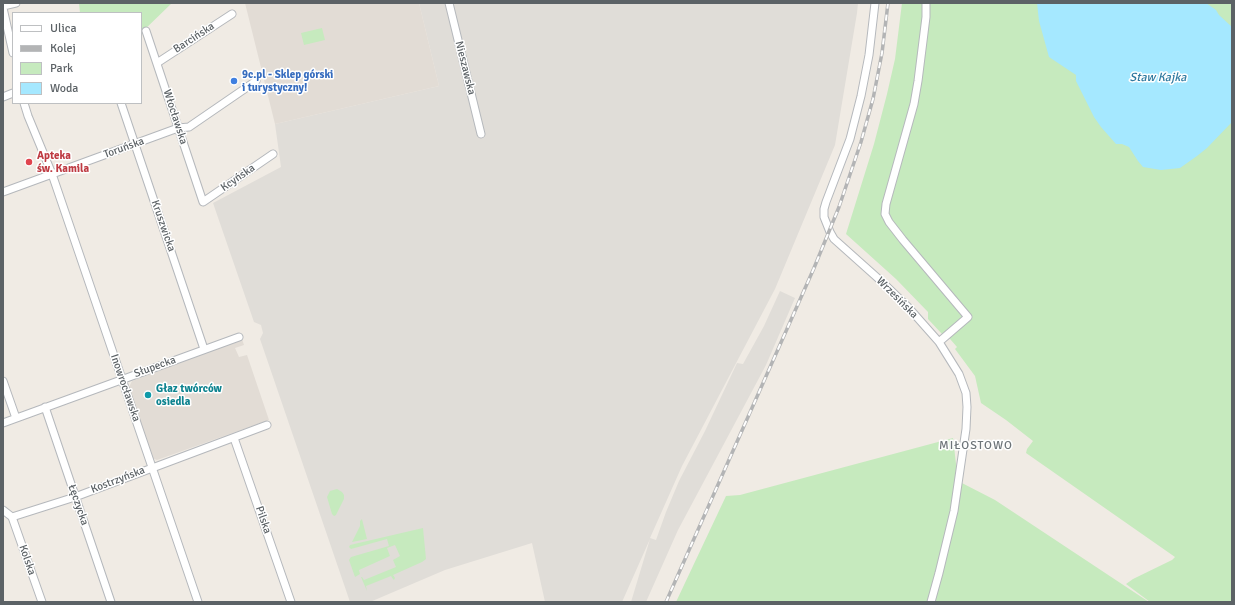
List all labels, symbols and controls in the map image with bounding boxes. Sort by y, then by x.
legend [12,12,142,104]
street label: Barcińska [171,20,217,56]
text: Ulica [50,21,77,36]
street label: Nieszawska [452,40,478,96]
text: Kolej [50,41,76,56]
text: Park [50,61,73,76]
place label: 9c.pl - Sklep górski i turystyczny! [242,68,333,94]
water label: Staw Kajka [1130,71,1186,85]
marker: 9c.pl - Sklep górski i turystyczny! [229,76,239,86]
text: Woda [50,81,78,96]
street label: Włocławska [160,88,190,146]
street label: Toruńska [102,135,146,161]
place label: Apteka św. Kamila [37,149,89,175]
marker: Apteka św. Kamila [24,157,34,167]
street label: Kcyńska [218,162,258,194]
street label: Kruszwicka [148,198,178,254]
street label: Wrzesińska [873,274,921,322]
street label: Inowrocławska [107,353,143,423]
street label: Słupecka [132,353,178,381]
place label: Głaz twórców osiedla [156,382,222,408]
marker: Głaz twórców osiedla [143,390,153,400]
district label: MIŁOSTOWO [939,439,1013,453]
street label: Kostrzyńska [89,464,147,496]
street label: Łęczycka [65,483,91,527]
street label: Pilska [252,504,274,536]
street label: Kolska [16,543,38,577]

